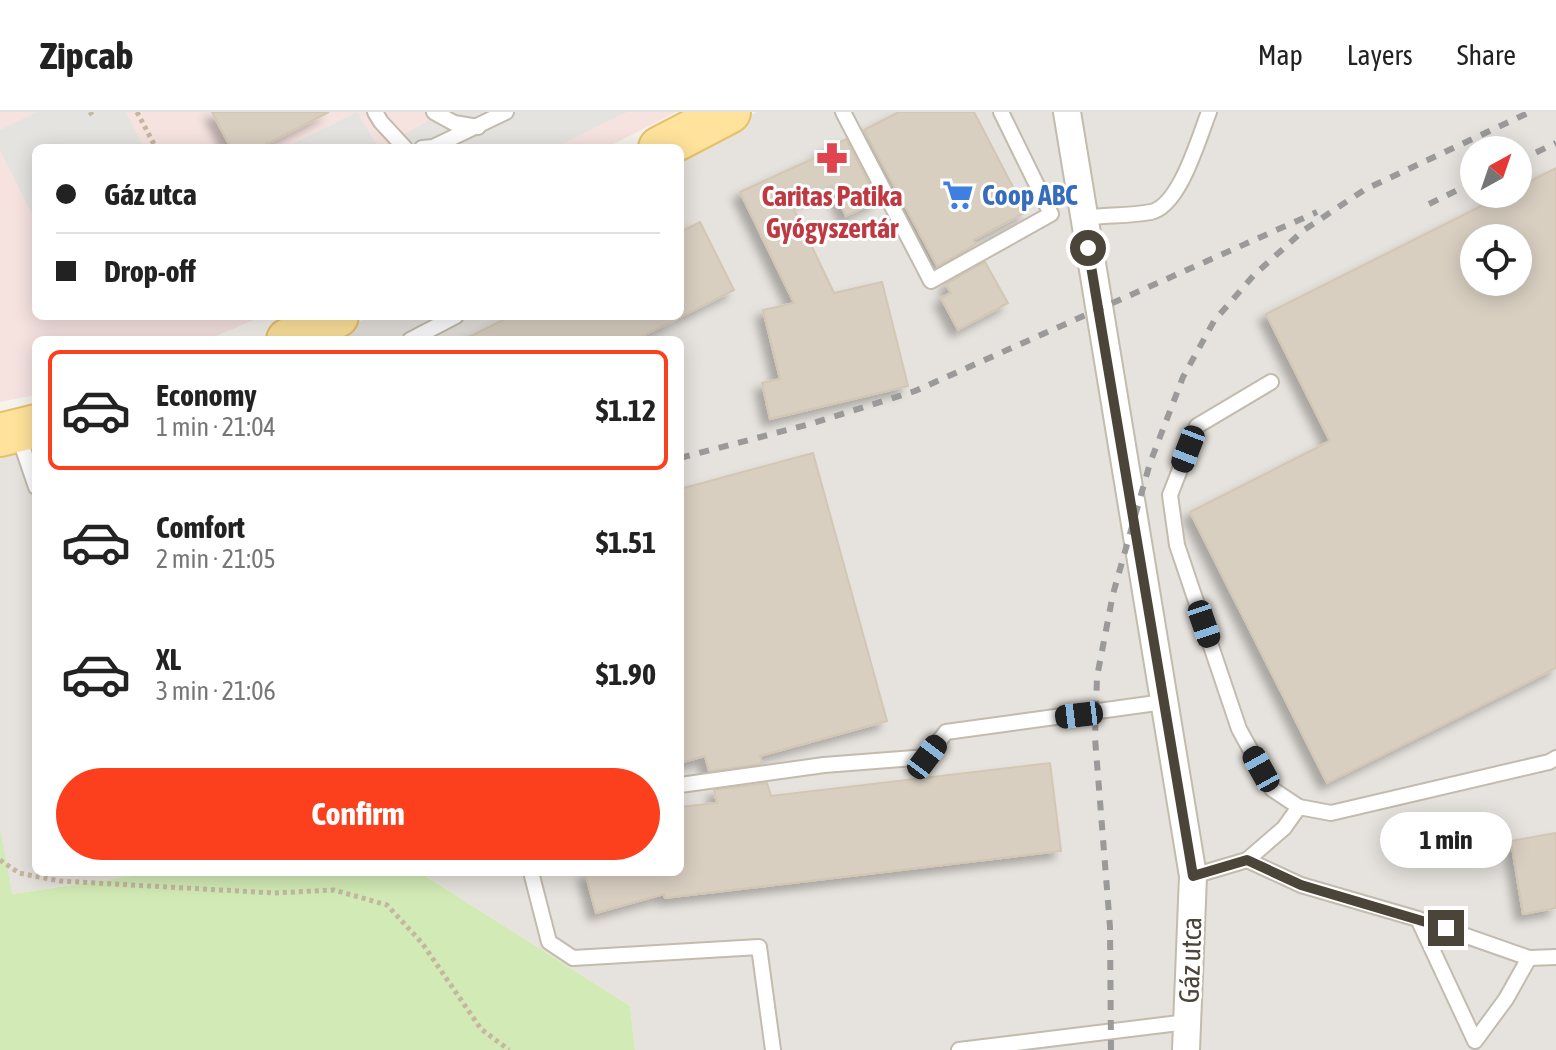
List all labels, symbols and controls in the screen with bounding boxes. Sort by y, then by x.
text: Zipcab [40,34,134,77]
text: Map [1258,39,1303,71]
text: Layers [1347,39,1413,71]
text: Share [1457,39,1516,71]
north arrow [1460,136,1532,208]
map controls [1460,136,1532,296]
pharmacy icon: Caritas Patika Gyógyszertár [815,141,849,175]
text: Gáz utca [104,177,197,211]
supermarket icon: Coop ABC [941,178,975,212]
place label: Coop ABC [982,179,1078,211]
place label: Caritas Patika Gyógyszertár [761,180,903,244]
button: locate [1460,224,1532,296]
route start [1070,230,1106,266]
text: Drop-off [104,254,196,288]
icon: car [60,374,132,446]
text: Economy [156,378,257,412]
text: $1.12 [596,393,656,427]
text: 1 min · 21:04 [156,412,276,442]
car [1168,422,1208,476]
icon: car [60,506,132,578]
text: Comfort [156,510,245,544]
text: $1.51 [596,525,656,559]
text: 2 min · 21:05 [156,544,276,574]
car [1185,597,1223,651]
icon: car [60,638,132,710]
text: XL [156,642,181,676]
text: $1.90 [596,657,656,691]
text: 3 min · 21:06 [156,676,276,706]
car [1054,700,1104,730]
car [903,731,951,783]
car [1239,742,1283,796]
button: Confirm [56,768,660,860]
callout: 1 min [1380,812,1512,868]
text: 1 min [1419,825,1473,855]
route end [1428,910,1464,946]
street label: Gáz utca [1173,916,1207,1004]

